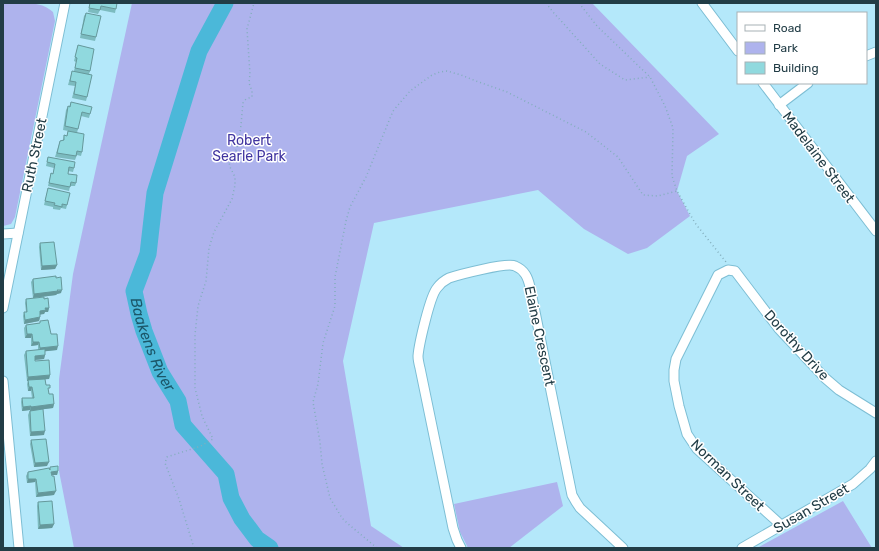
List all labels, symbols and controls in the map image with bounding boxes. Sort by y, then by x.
legend [737,12,867,84]
text: Road [773,21,801,35]
text: Park [773,41,799,55]
text: Building [773,61,819,75]
street label: Madelaine Street [779,108,859,207]
street label: Ruth Street [18,116,51,194]
park label: Robert Searle Park [212,132,286,165]
street label: Elaine Crescent [521,285,559,388]
water label: Baakens River [127,296,180,396]
street label: Dorothy Drive [761,307,833,384]
street label: Norman Street [687,436,768,515]
street label: Susan Street [770,480,852,537]

